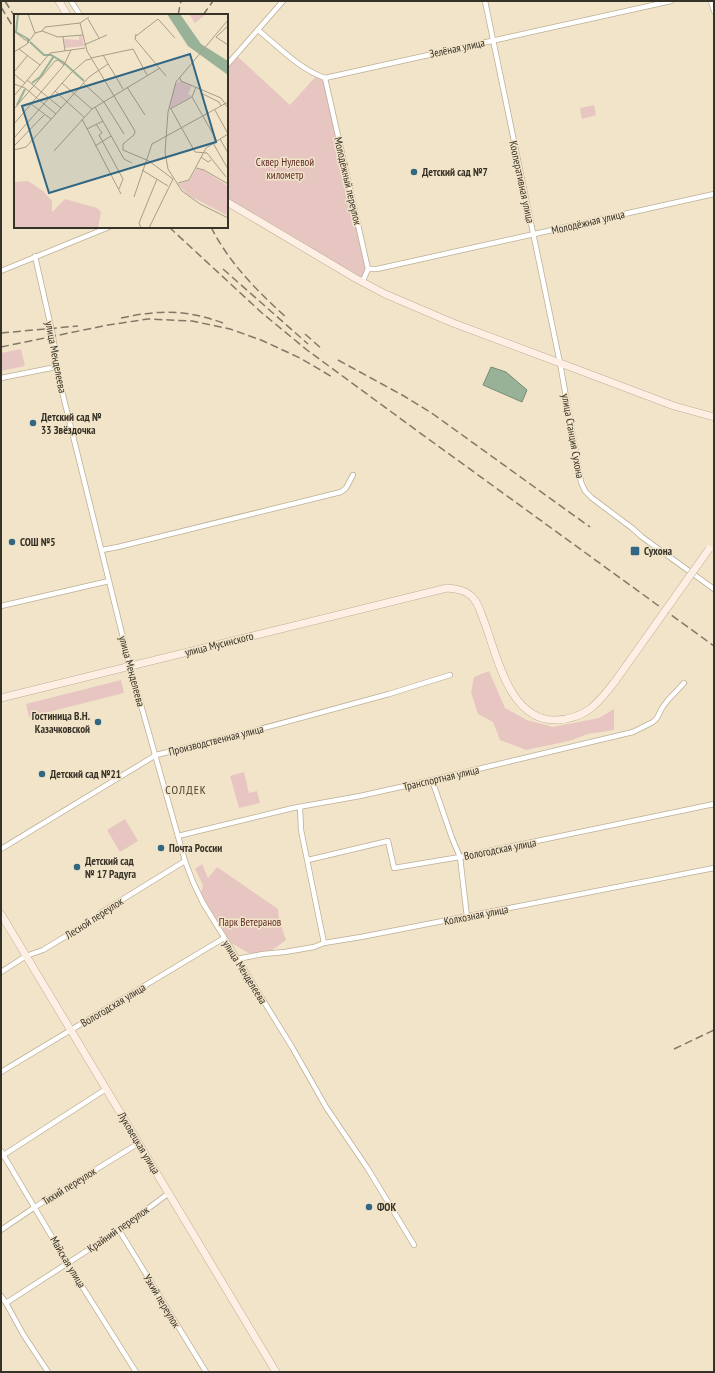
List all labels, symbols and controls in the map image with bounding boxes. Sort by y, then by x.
inset map [14,14,228,228]
street label: Зелёная улица [428,35,486,61]
street label: Молодёжный переулок [331,136,365,227]
street label: Кооперативная улица [506,140,538,224]
park label: Сквер Нулевой километр [256,155,314,182]
place label: Детский сад №7 [422,165,488,179]
marker: Детский сад №7 [409,167,419,177]
street label: Молодёжная улица [550,207,626,237]
street label: улица Менделеева [42,320,70,394]
street label: улица Станция Сухона [559,393,587,479]
place label: Детский сад № 33 Звёздочка [41,410,102,437]
marker: Детский сад № 33 Звёздочка [28,418,38,428]
place label: СОШ №5 [20,535,56,549]
marker: СОШ №5 [7,537,17,547]
place label: Сухона [644,544,673,558]
marker: Сухона [629,545,641,557]
street label: улица Мусинского [183,629,255,659]
street label: улица Менделеева [116,634,148,708]
place label: Гостиница В.Н. Казачковской [32,709,90,736]
marker: Гостиница В.Н. Казачковской [93,717,103,727]
street label: Производственная улица [167,721,265,759]
street label: Транспортная улица [402,762,480,794]
place label: Детский сад №21 [50,767,121,781]
marker: Детский сад №21 [37,769,47,779]
district label: СОЛДЕК [165,782,207,797]
street label: Вологодская улица [463,835,537,863]
place label: Почта России [169,841,222,855]
marker: Почта России [156,843,166,853]
place label: Детский сад № 17 Радуга [85,854,137,881]
marker: Детский сад № 17 Радуга [72,862,82,872]
street label: Лесной переулок [61,894,126,943]
street label: Колхозная улица [443,902,509,928]
park label: Парк Ветеранов [219,915,282,929]
street label: улица Менделеева [220,937,270,1007]
street label: Вологодская улица [78,980,148,1030]
street label: Луковецкая улица [114,1108,163,1177]
street label: Тихий переулок [39,1163,99,1208]
place label: ФОК [377,1200,396,1214]
street label: Крайний переулок [84,1202,152,1255]
marker: ФОК [364,1202,374,1212]
street label: Майская улица [47,1234,89,1290]
street label: Узкий переулок [140,1271,184,1331]

